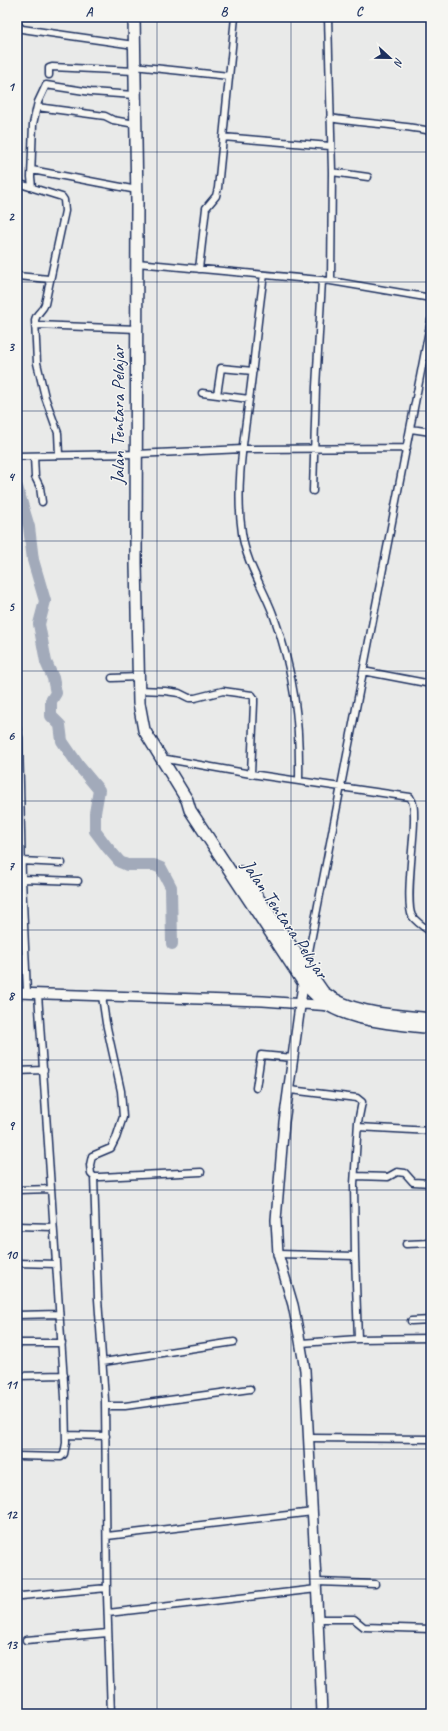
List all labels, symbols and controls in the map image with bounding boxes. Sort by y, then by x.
text: A [86,4,94,20]
text: B [221,4,229,20]
text: C [356,4,364,20]
north arrow [370,38,410,78]
text: N [391,56,407,70]
text: 1 [8,79,16,95]
text: 2 [8,209,15,225]
text: 3 [8,339,15,355]
street label: Jalan Tentara Pelajar [106,344,130,485]
text: 4 [8,469,16,485]
text: 5 [8,599,15,615]
text: 6 [8,728,15,744]
street label: Jalan Tentara Pelajar [236,854,334,984]
text: 7 [8,858,15,874]
text: 8 [8,988,16,1004]
text: 9 [8,1118,15,1134]
text: 10 [5,1247,18,1263]
text: 11 [5,1377,19,1393]
text: 12 [5,1507,18,1523]
text: 13 [5,1637,18,1653]

